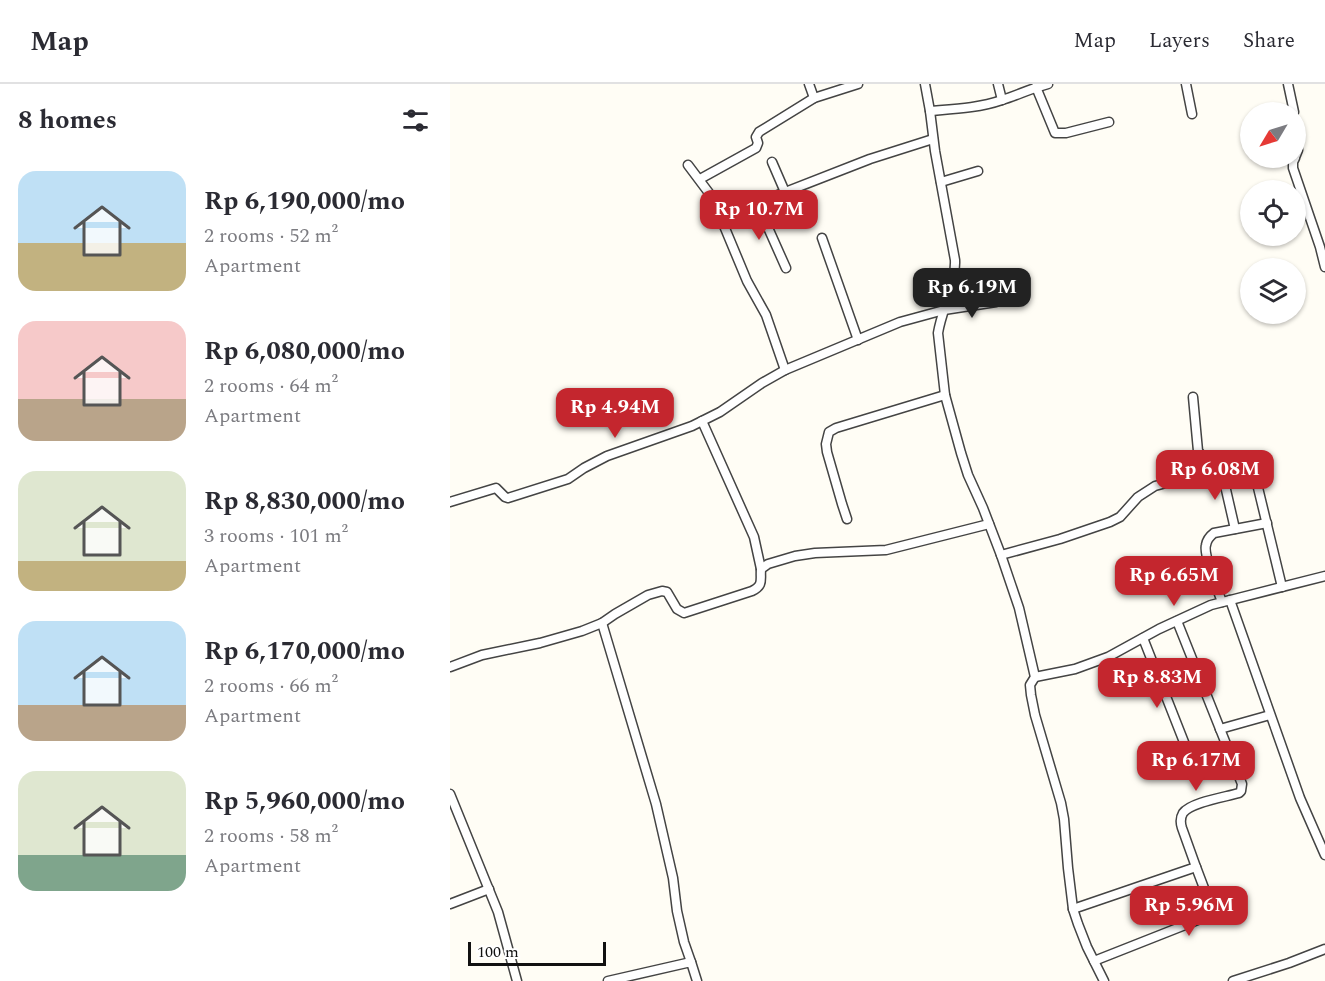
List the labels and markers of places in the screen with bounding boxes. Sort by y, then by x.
pin: Rp 10.7M [697,190,821,241]
pin: Rp 6.19M [910,268,1034,319]
pin: Rp 4.94M [553,388,677,439]
pin: Rp 6.08M [1153,450,1277,501]
pin: Rp 6.65M [1112,556,1236,607]
pin: Rp 8.83M [1095,658,1219,709]
pin: Rp 6.17M [1134,741,1258,792]
pin: Rp 5.96M [1127,886,1251,937]

